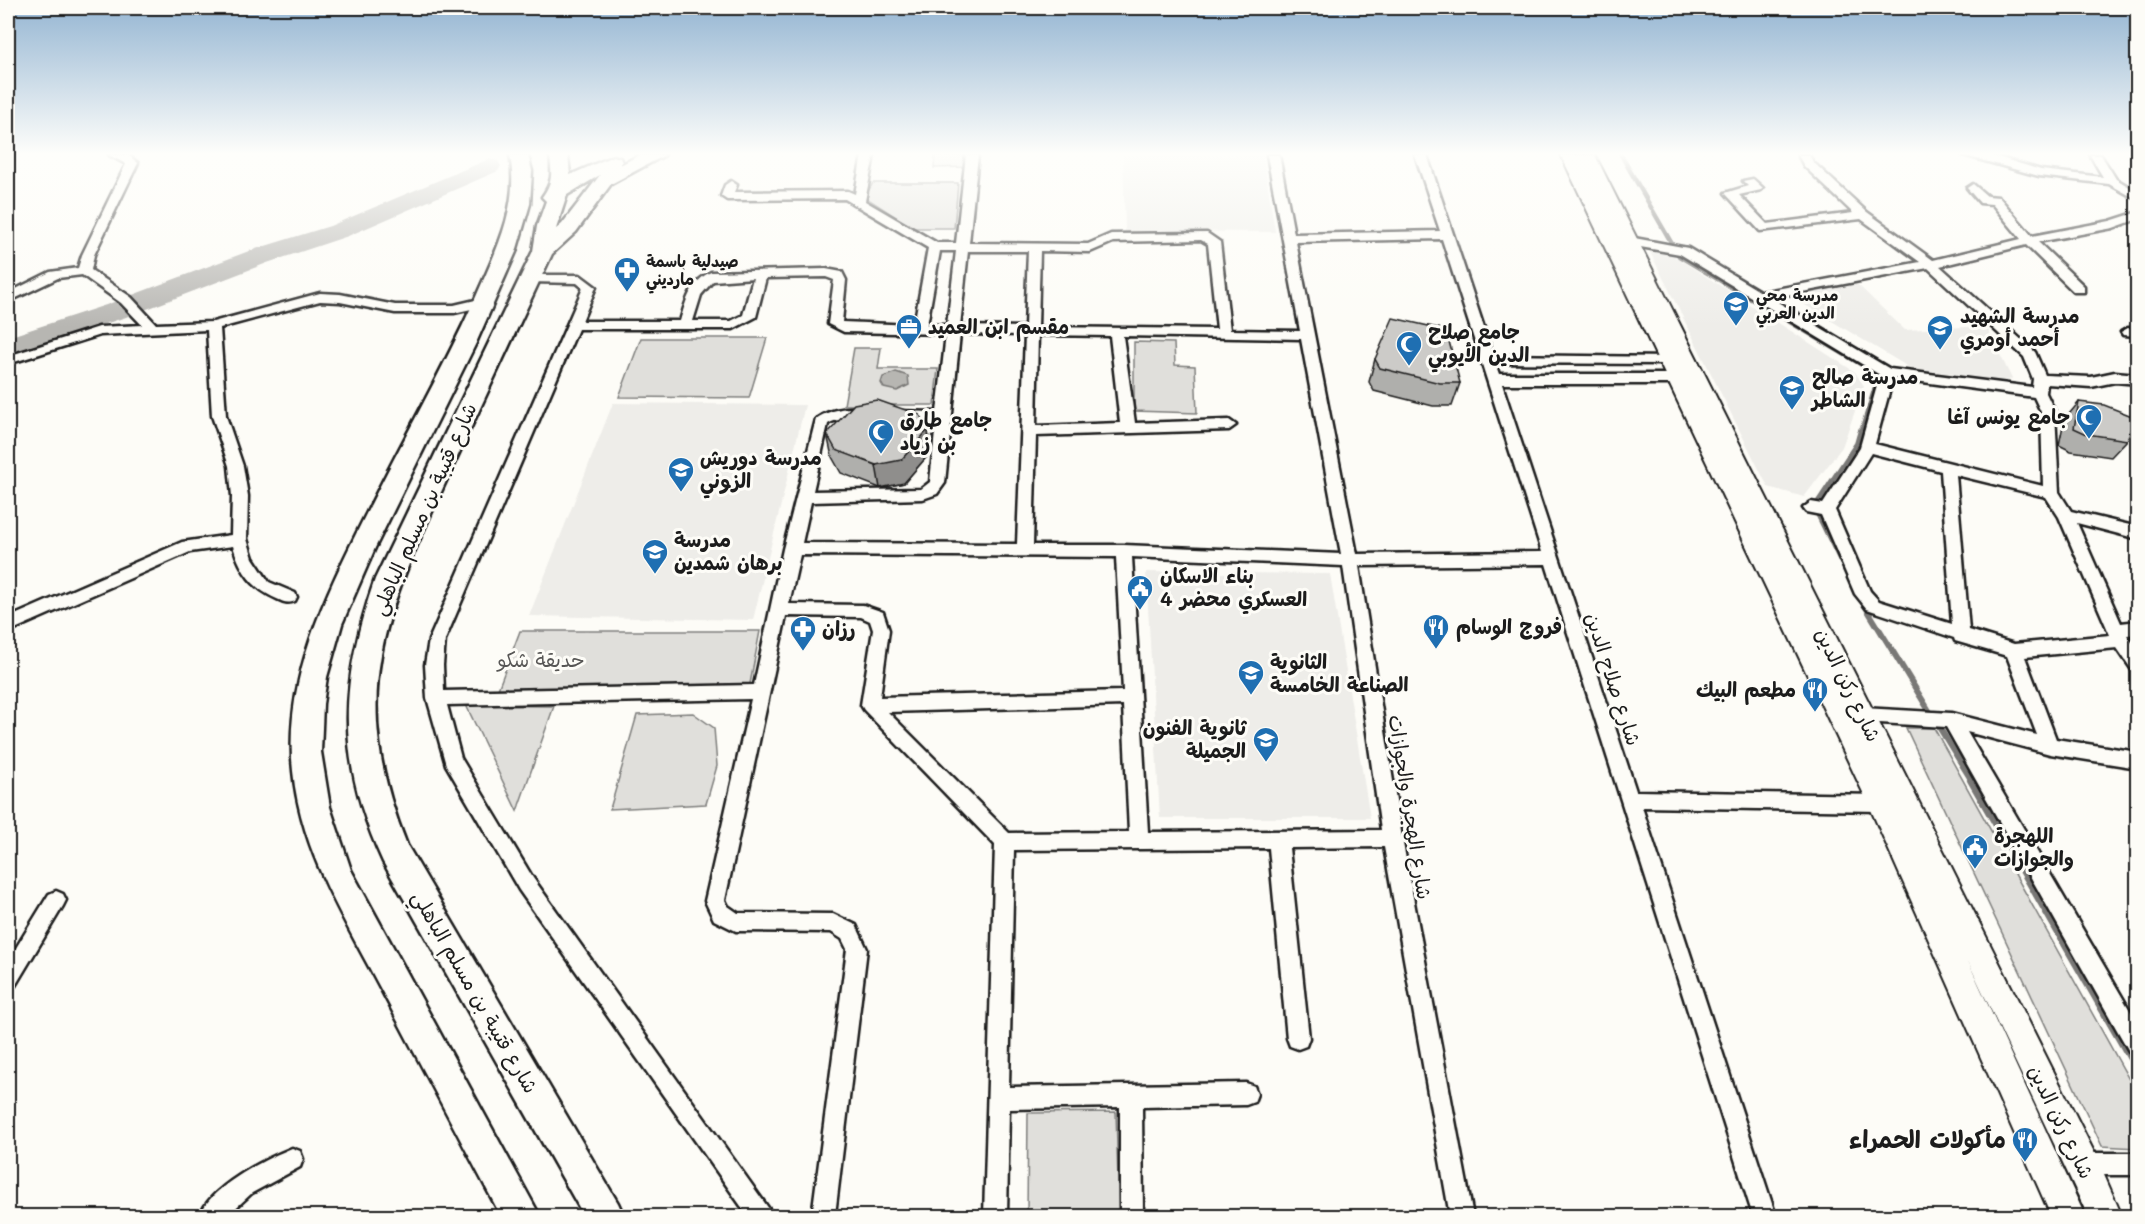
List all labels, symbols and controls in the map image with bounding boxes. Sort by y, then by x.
place label: صيدلية باسمة مارديني [646,250,739,294]
pharmacy icon: صيدلية باسمة مارديني [612,255,642,293]
place label: مدرسة محي الدين العربي [1756,284,1838,328]
school or university icon: مدرسة محي الدين العربي [1721,289,1751,327]
place label: مدرسة الشهيد أحمد أومري [1960,302,2080,355]
office icon: مقسم ابن العميد [894,312,924,350]
place label: مقسم ابن العميد [928,313,1069,342]
school or university icon: مدرسة الشهيد أحمد أومري [1925,313,1955,351]
place label: جامع صلاح الدين الأيوبي [1428,318,1529,373]
mosque icon: جامع صلاح الدين الأيوبي [1394,329,1424,367]
place label: مدرسة صالح الشاطر [1810,363,1918,412]
school or university icon: مدرسة صالح الشاطر [1777,373,1807,411]
street label: شارع قتيبة بن مسلم الباهلي [364,398,487,621]
mosque icon: جامع يونس آغا [2074,402,2104,440]
place label: جامع يونس آغا [1947,403,2070,432]
place label: جامع طارق بن زياد [900,406,992,456]
mosque icon: جامع طارق بن زياد [866,417,896,455]
place label: مدرسة دوريش الزوني [700,444,822,499]
school or university icon: مدرسة دوريش الزوني [666,455,696,493]
place label: مدرسة برهان شمدين [674,526,783,576]
school or university icon: مدرسة برهان شمدين [640,537,670,575]
place label: بناء الاسكان العسكري محضر 4 [1160,562,1307,615]
public building icon: بناء الاسكان العسكري محضر 4 [1125,573,1155,611]
street label: شارع صلاح الدين [1578,609,1648,749]
restaurant icon: فروج الوسام [1421,612,1451,650]
place label: فروج الوسام [1456,613,1562,642]
pharmacy icon: رزان [788,614,818,652]
place label: رزان [822,615,856,641]
street label: شارع ركن الدين [1808,623,1888,747]
park label: حديقة شكو [495,646,585,672]
place label: الثانوية الصناعة الخامسة [1270,648,1409,697]
school or university icon: الثانوية الصناعة الخامسة [1236,658,1266,696]
restaurant icon: مطعم البيك [1800,675,1830,713]
place label: مطعم البيك [1696,676,1796,705]
street label: شارع الهجرة والجوازات [1382,713,1438,901]
place label: ثانوية الفنون الجميلة [1143,714,1247,763]
school or university icon: ثانوية الفنون الجميلة [1251,725,1281,763]
place label: اللهجرة والجوازات [1994,822,2074,872]
public building icon: اللهجرة والجوازات [1960,832,1990,870]
street label: شارع قتيبة بن مسلم الباهلي [402,886,545,1100]
street label: شارع ركن الدين [2021,1060,2101,1184]
place label: مأكولات الحمراء [1849,1123,2006,1156]
restaurant icon: مأكولات الحمراء [2010,1125,2040,1163]

